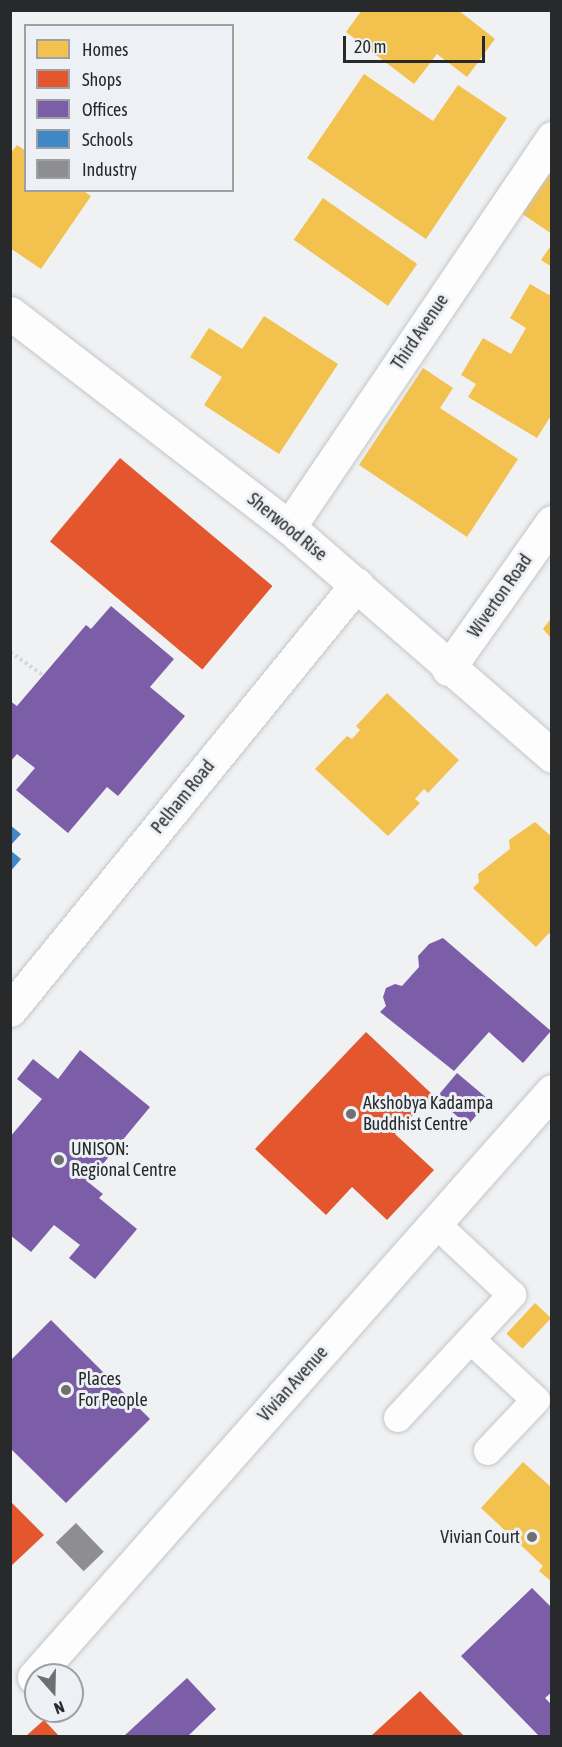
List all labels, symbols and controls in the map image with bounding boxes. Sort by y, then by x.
legend [24,24,234,192]
scale bar [346,24,488,62]
text: 20 m [354,36,386,57]
text: Homes [82,39,128,60]
text: Shops [82,69,122,90]
text: Offices [82,99,128,120]
text: Schools [82,129,133,150]
text: Industry [82,159,137,180]
street label: Third Avenue [387,290,453,374]
street label: Sherwood Rise [243,488,331,566]
street label: Wiverton Road [463,550,537,642]
street label: Pelham Road [147,756,219,838]
place label: Akshobya Kadampa Buddhist Centre [363,1093,493,1136]
marker: Akshobya Kadampa Buddhist Centre [344,1107,358,1121]
place label: UNISON: Regional Centre [71,1139,177,1182]
marker: UNISON: Regional Centre [52,1153,66,1167]
street label: Vivian Avenue [254,1342,332,1426]
place label: Places For People [78,1369,148,1412]
marker: Places For People [59,1383,73,1397]
place label: Vivian Court [440,1526,520,1548]
marker: Vivian Court [525,1530,539,1544]
north arrow [24,1663,84,1723]
text: N [52,1698,67,1718]

